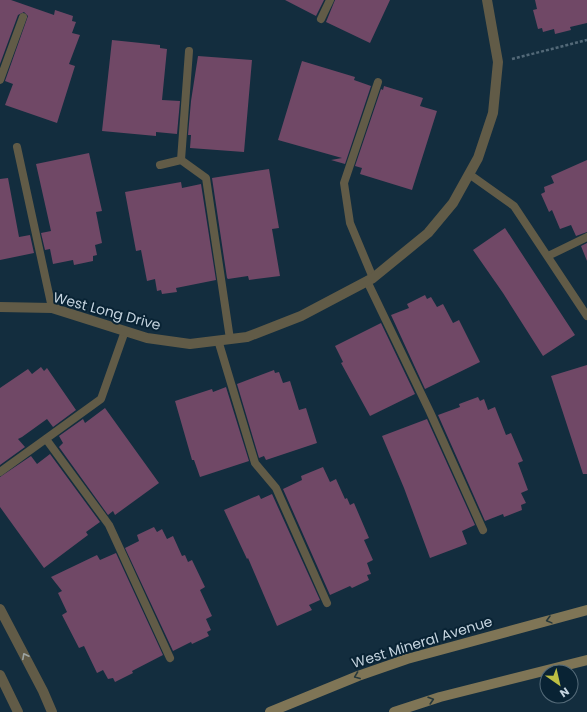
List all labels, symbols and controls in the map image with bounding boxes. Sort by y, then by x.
street label: West Long Drive [51,287,163,335]
street label: West Mineral Avenue [349,611,495,673]
one-way arrow [546,615,553,624]
one-way arrow [23,653,30,660]
north arrow [539,664,579,704]
one-way arrow [354,671,361,679]
text: N [557,683,572,701]
one-way arrow [428,696,435,705]

